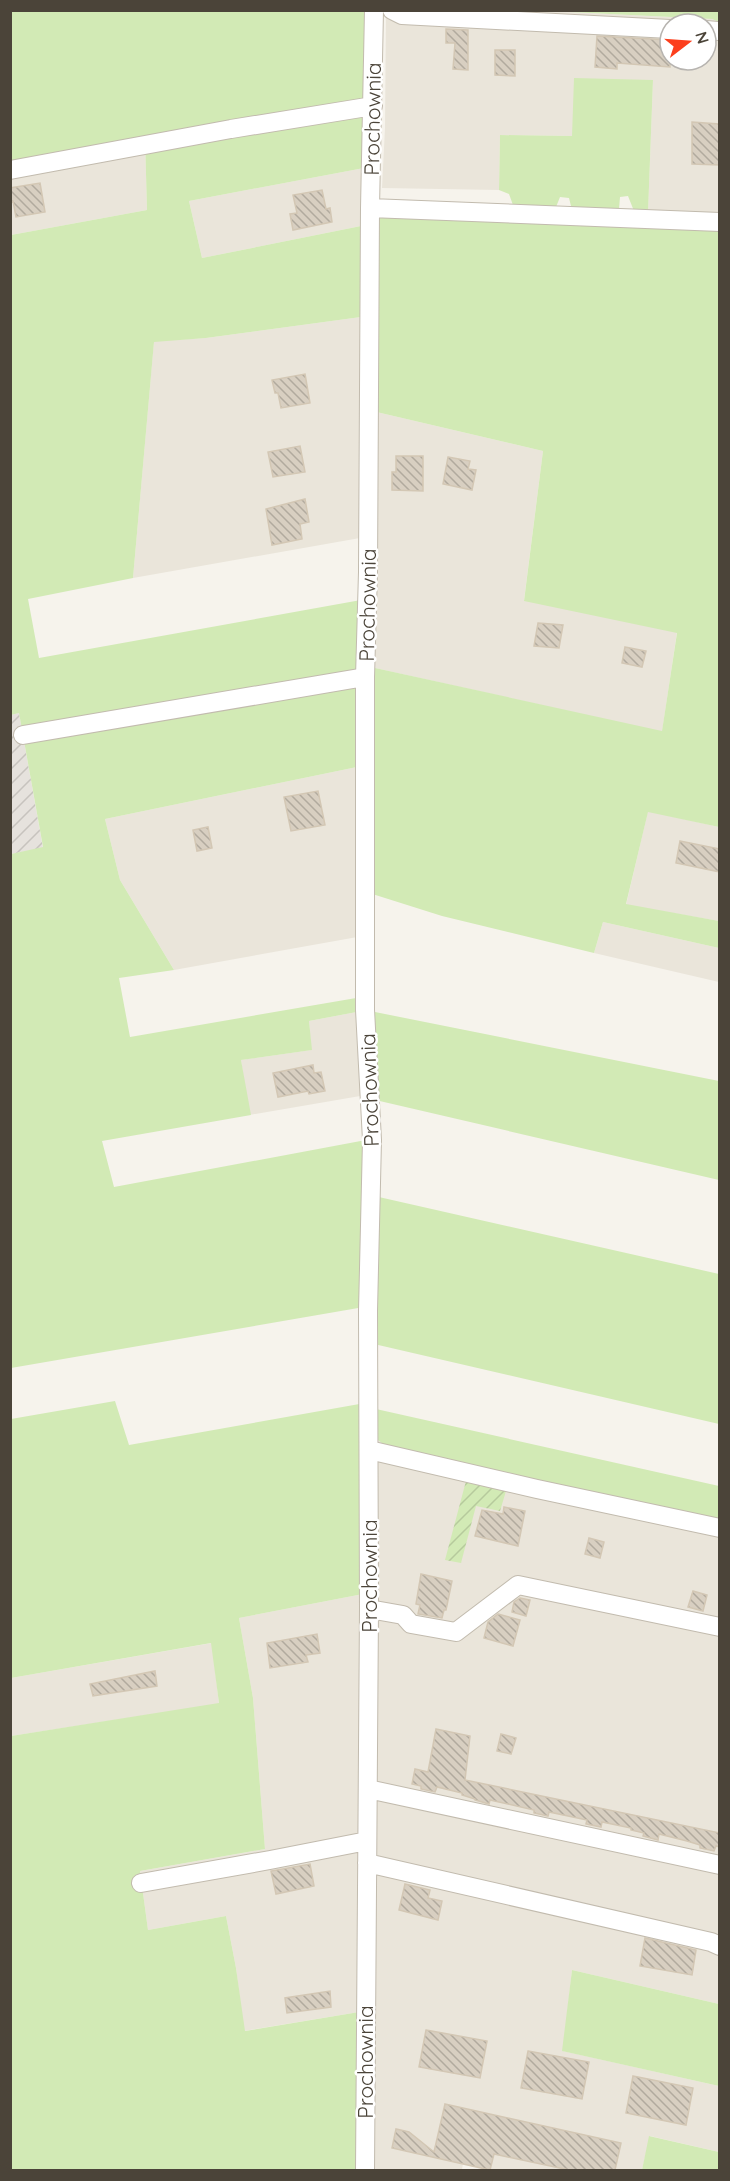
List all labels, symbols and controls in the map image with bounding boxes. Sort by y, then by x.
north arrow [658,12,718,72]
text: N [691,29,714,46]
street label: Prochownia [358,62,386,176]
street label: Prochownia [353,548,381,662]
street label: Prochownia [354,1033,384,1147]
street label: Prochownia [356,1519,382,1633]
street label: Prochownia [352,2005,378,2119]

